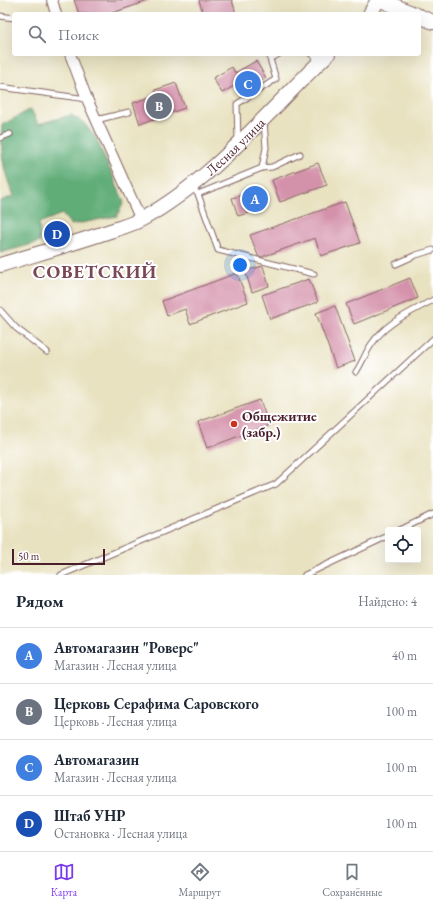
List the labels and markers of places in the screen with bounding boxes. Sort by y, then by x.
pin: C [235,69,261,99]
pin: B [146,91,172,121]
pin: A [242,184,268,214]
pin: D [44,219,70,249]
place label: Общежитие (забр.) [242,407,317,441]
marker: Общежитие (забр.) [229,419,239,429]

